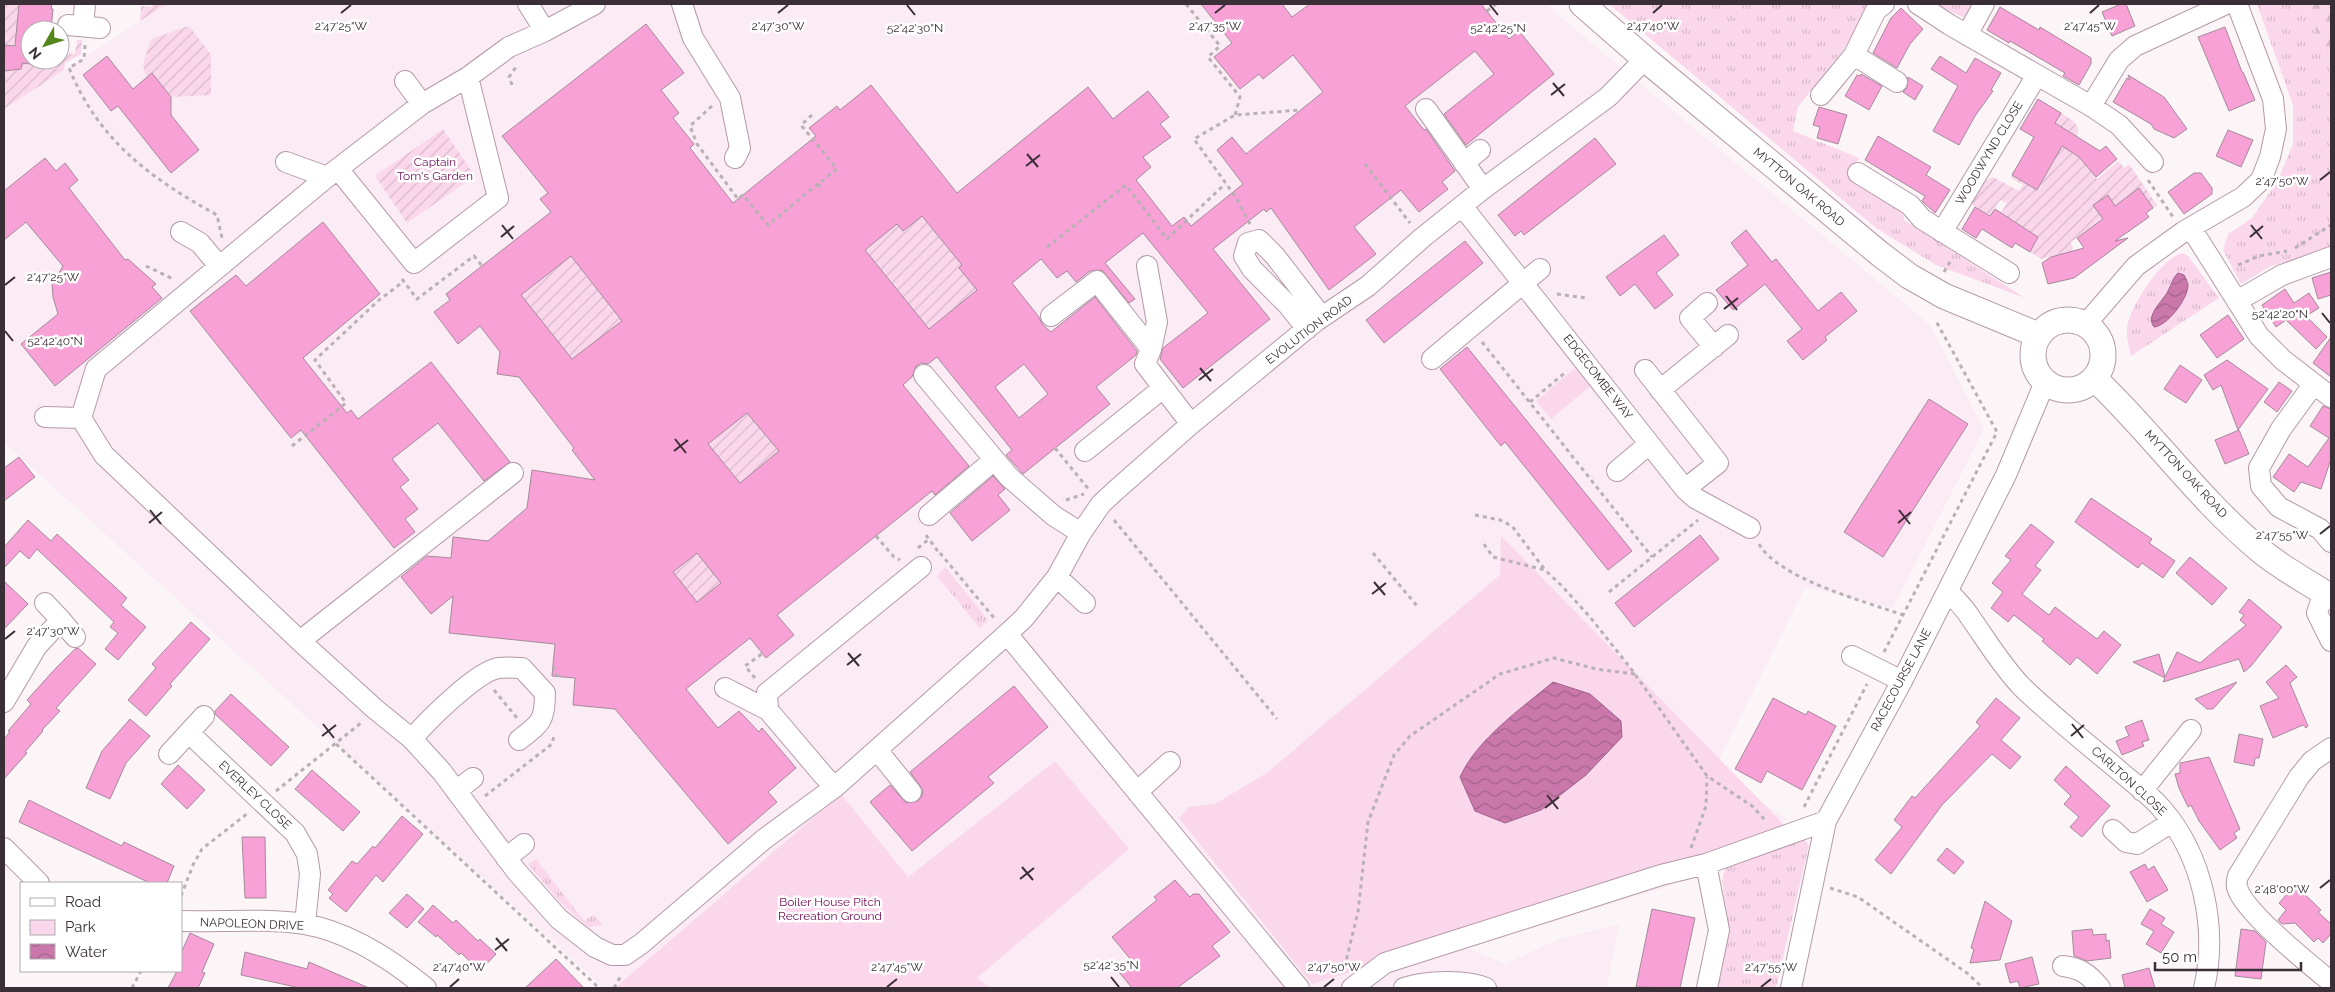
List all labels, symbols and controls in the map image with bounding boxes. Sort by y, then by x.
text: 2°47'25"W [315,19,368,33]
text: 2°47'30"W [751,19,805,33]
text: 2°47'35"W [1189,19,1242,33]
text: 2°47'40"W [1627,19,1680,33]
text: 2°47'45"W [2064,19,2116,33]
north arrow [20,20,70,70]
text: 52°42'30"N [887,21,943,35]
text: 52°42'25"N [1470,21,1526,35]
text: N [25,44,44,62]
street label: WOODWYND CLOSE [1953,99,2025,207]
street label: MYTTON OAK ROAD [1751,145,1848,229]
park label: Captain Tom's Garden [397,155,473,183]
text: 2°47'50"W [2255,174,2309,188]
text: 2°47'25"W [27,270,80,284]
street label: EVOLUTION ROAD [1263,293,1355,367]
text: 52°42'20"N [2252,307,2308,321]
street label: EDGECOMBE WAY [1560,332,1636,422]
text: 52°42'40"N [27,334,83,348]
street label: MYTTON OAK ROAD [2142,427,2231,521]
text: 2°47'55"W [2256,528,2309,542]
text: 2°47'30"W [26,624,80,638]
street label: RACECOURSE LANE [1868,626,1934,734]
street label: CARLTON CLOSE [2088,743,2170,819]
street label: EVERLEY CLOSE [216,758,294,832]
legend [20,882,182,972]
text: 2°48'00"W [2255,882,2310,896]
text: Road [65,893,101,911]
park label: Boiler House Pitch Recreation Ground [778,895,882,923]
street label: NAPOLEON DRIVE [200,915,304,933]
text: Park [65,918,96,936]
scale bar [2155,940,2301,972]
text: Water [65,943,108,961]
text: 50 m [2162,948,2197,966]
text: 52°42'35"N [1083,958,1139,972]
text: 2°47'40"W [433,960,486,974]
text: 2°47'45"W [871,960,923,974]
text: 2°47'50"W [1307,960,1361,974]
text: 2°47'55"W [1745,960,1798,974]

